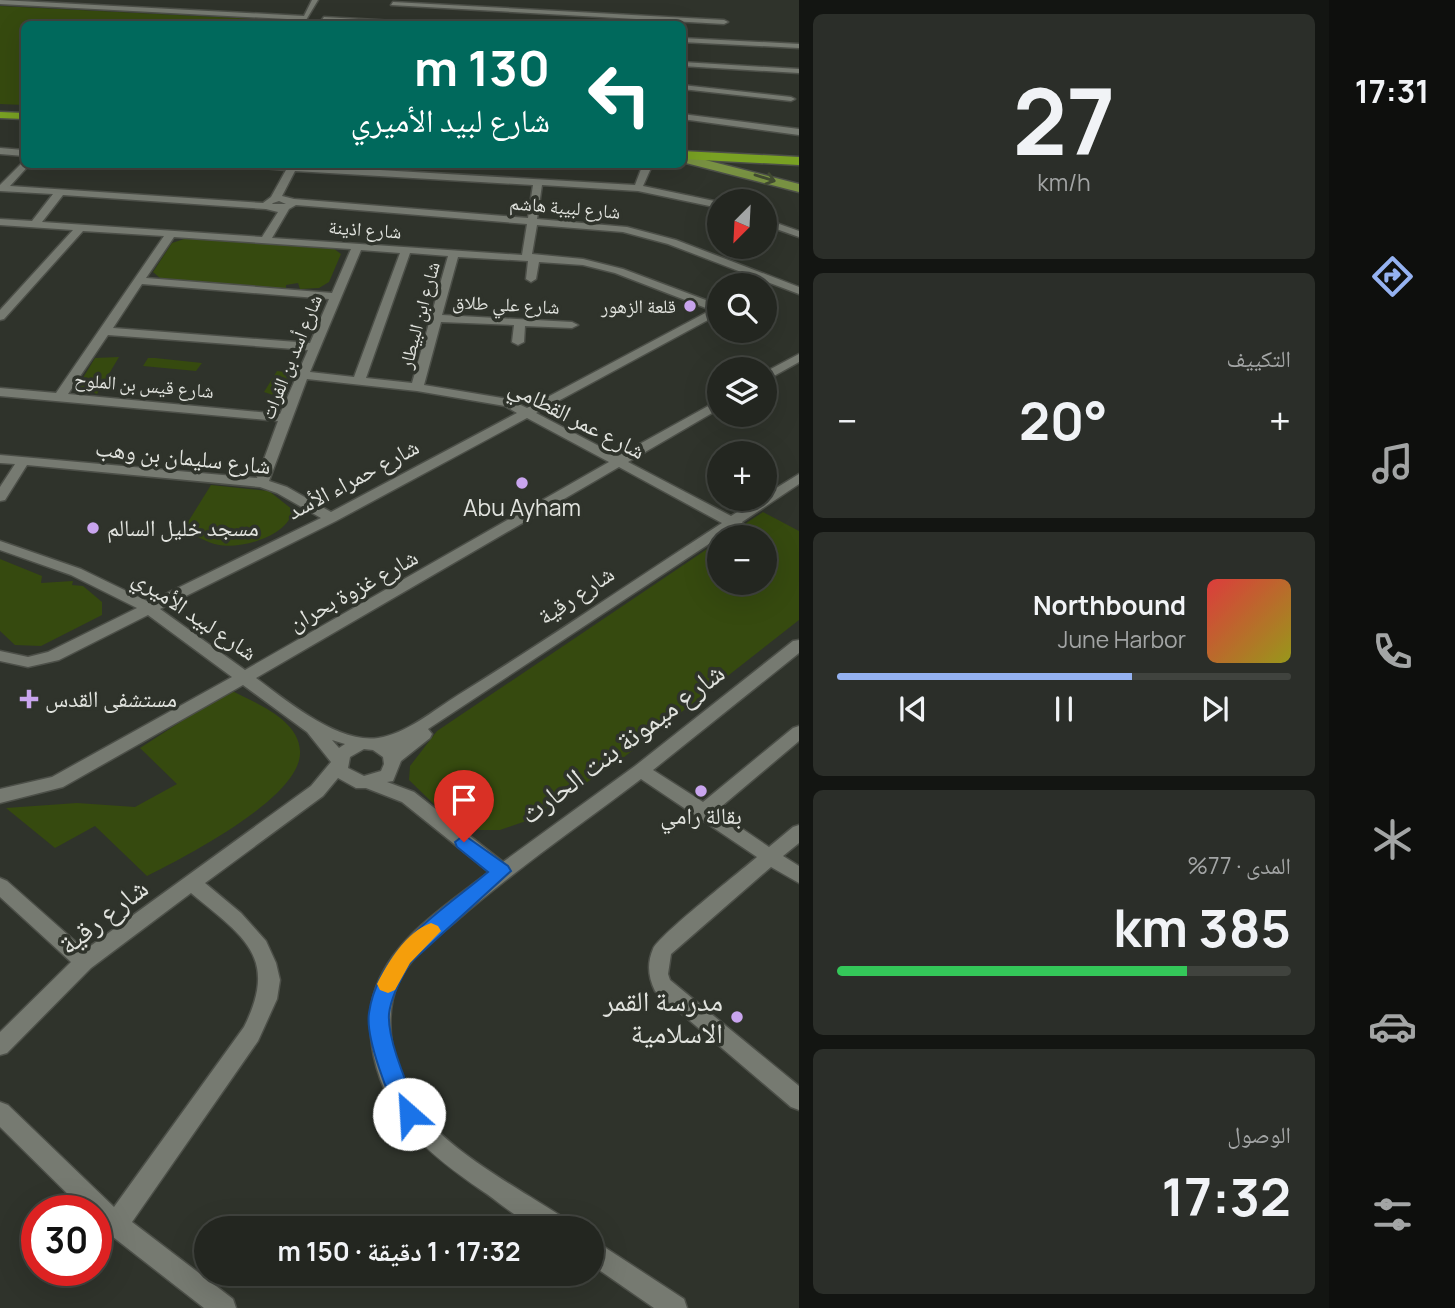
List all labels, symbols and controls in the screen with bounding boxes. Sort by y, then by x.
text: 130 m [414,34,550,101]
icon: left [574,49,665,140]
text: 27 [1013,58,1115,182]
text: 17:31 [1355,69,1429,113]
text: شارع لبيد الأميري [351,98,550,142]
text: km/h [1037,166,1091,198]
one-way arrow [753,173,775,186]
street label: شارع لبيبة هاشم [508,189,622,225]
north arrow [707,189,777,259]
map controls [707,189,777,595]
street label: شارع اذينة [328,213,402,245]
icon: directions [1368,252,1417,301]
street label: شارع ابن البيطار [392,259,446,372]
button: search [707,273,777,343]
street label: شارع علي طلاق [452,288,560,323]
street label: شارع أسد بن الفرات [254,291,328,423]
place label: قلعة الزهور [600,293,676,319]
marker: قلعة الزهور [682,298,698,314]
text: التكييف [1226,342,1291,374]
button: layers [707,357,777,427]
street label: شارع قيس بن الملوح [73,366,215,404]
street label: شارع عمر القطامي [502,370,651,470]
text: 20° [1019,385,1108,456]
text: − [837,394,858,446]
text: + [1269,394,1291,446]
street label: شارع حمراء الأسد [281,430,424,526]
street label: شارع سليمان بن وهب [94,431,272,481]
icon: music [1368,439,1417,488]
button: + [707,441,777,511]
marker: Abu Ayham [514,475,530,491]
place label: Abu Ayham [463,491,581,523]
place label: مسجد خليل السالم [107,511,259,544]
marker: مسجد خليل السالم [85,520,101,536]
button: − [707,525,777,595]
street label: شارع غزوة بحران [282,540,423,638]
street label: شارع رقية [531,557,620,631]
street label: شارع لبيد الأميري [125,561,264,671]
text: Northbound [1033,587,1186,623]
text: June Harbor [1058,623,1186,655]
icon: phone [1368,627,1417,676]
street label: شارع ميمونة بنت الحارث [511,653,732,832]
place label: مستشفى القدس [45,682,177,714]
marker: مستشفى القدس [19,689,39,709]
icon: previous [894,690,932,728]
icon: pause [1045,690,1083,728]
icon: next [1196,690,1234,728]
pin [434,770,494,842]
icon: arrive [445,781,483,819]
marker: بقالة رامي [693,783,709,799]
place label: بقالة رامي [660,799,742,835]
icon: climate [1368,815,1417,864]
text: المدى · 77% [1187,849,1291,881]
street label: شارع رقية [50,868,155,962]
text: 385 km [1113,892,1291,963]
place label: مدرسة القمر الاسلامية [602,981,723,1051]
icon: car [1368,1002,1417,1051]
marker: مدرسة القمر الاسلامية [729,1009,745,1025]
position arrow [372,1077,446,1151]
text: الوصول [1227,1118,1291,1150]
text: 17:32 [1161,1161,1291,1232]
icon: filters [1368,1190,1417,1239]
speed limit sign: 30 [21,1195,112,1286]
text: 17:32 · 1 دقيقة · 150 m [278,1233,520,1269]

